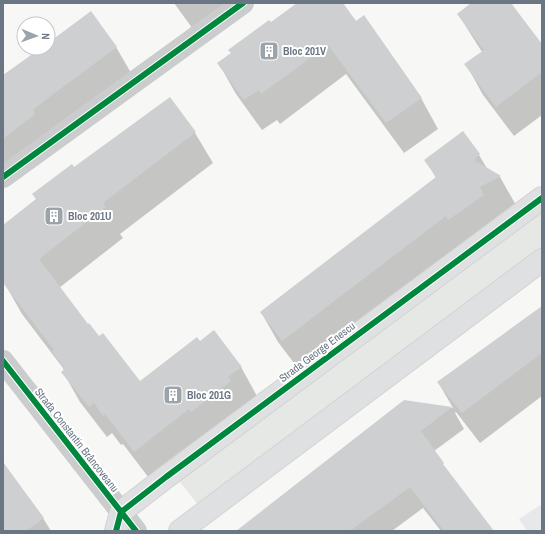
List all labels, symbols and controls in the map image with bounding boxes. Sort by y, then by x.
north arrow [16,16,56,56]
text: N [39,33,53,40]
building icon: Bloc 201V [258,40,280,62]
place label: Bloc 201V [283,44,327,58]
building icon: Bloc 201U [43,205,65,227]
place label: Bloc 201U [68,209,112,223]
street label: Strada George Enescu [276,319,358,385]
building icon: Bloc 201G [162,384,184,406]
street label: Strada Constantin Brâncoveanu [32,385,122,495]
place label: Bloc 201G [187,388,231,402]

